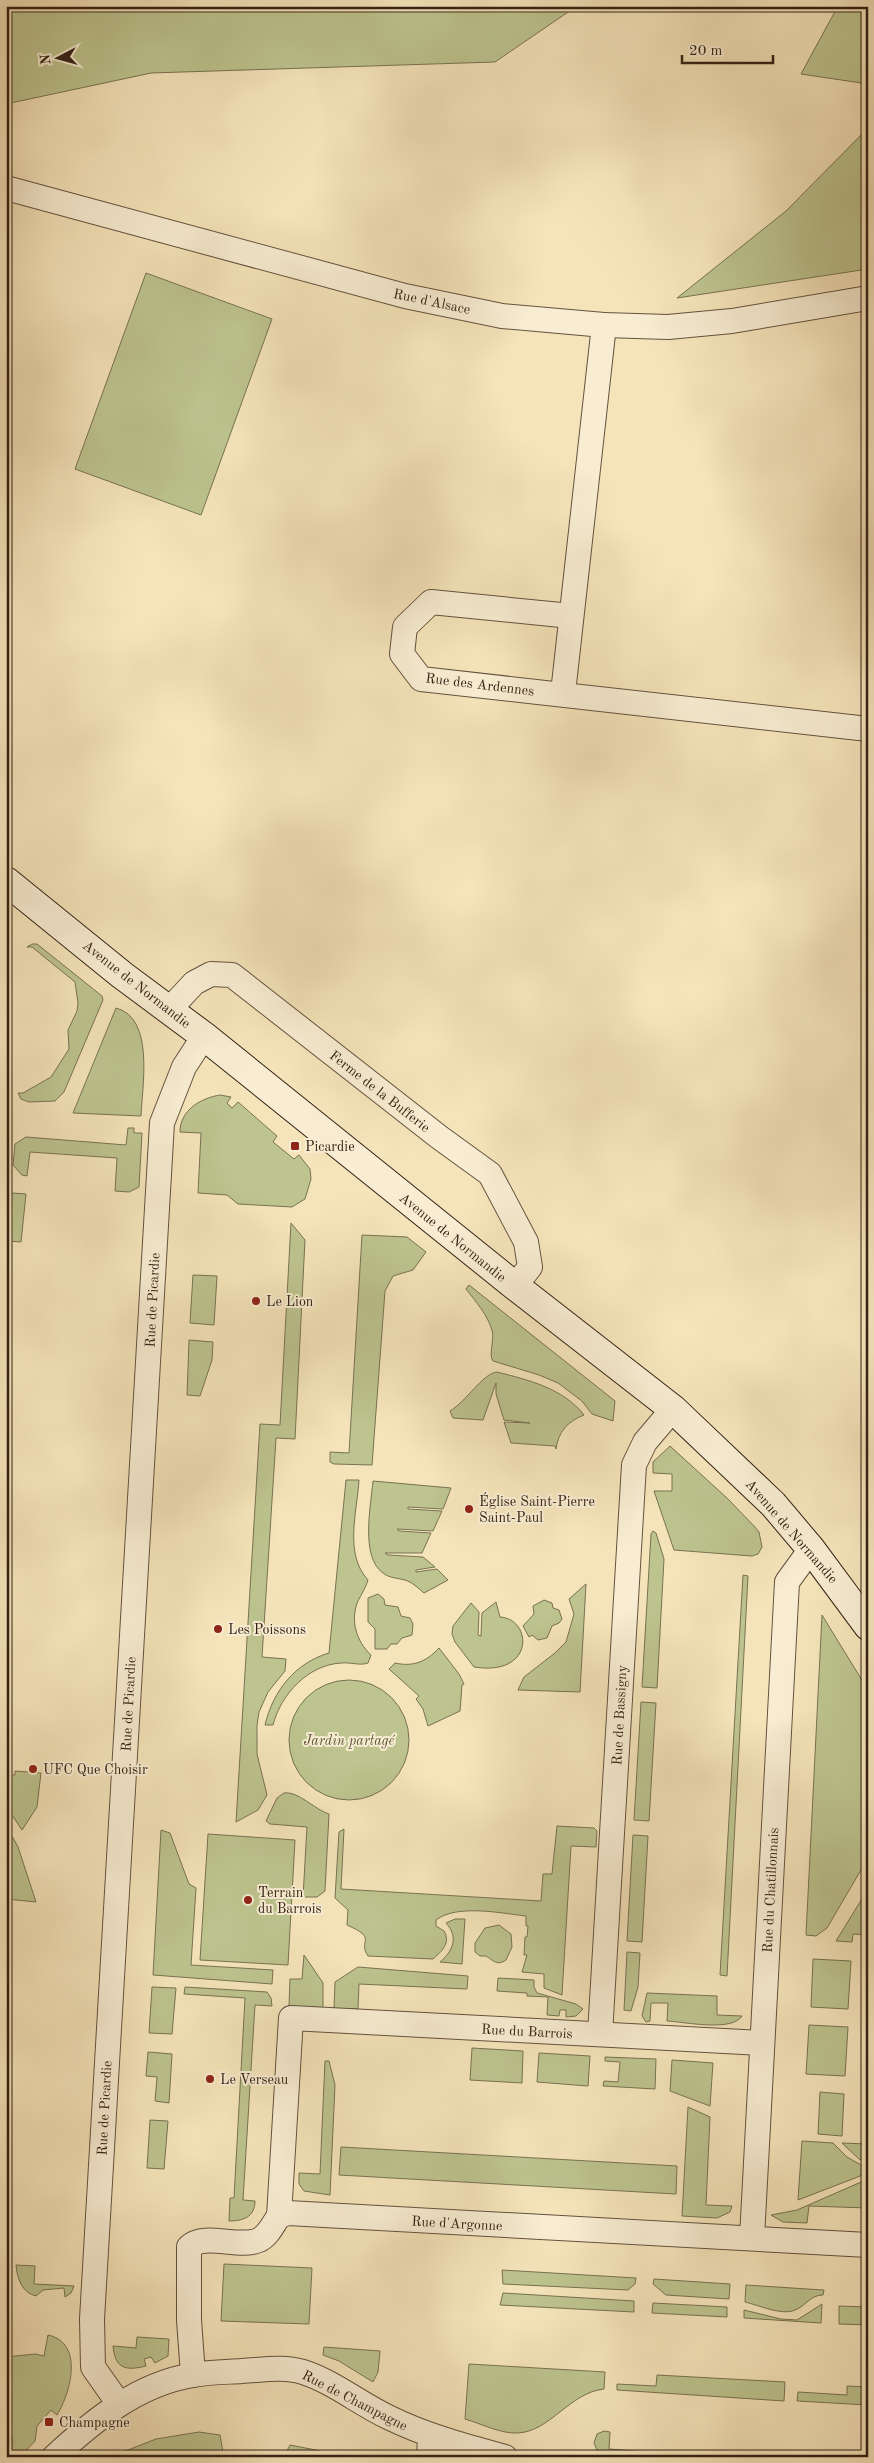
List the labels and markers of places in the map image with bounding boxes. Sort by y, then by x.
marker: Picardie [289,1140,301,1152]
place label: Picardie [305,1140,355,1154]
marker: Le Lion [250,1295,262,1307]
place label: Le Lion [266,1295,314,1309]
place label: Église Saint-Pierre Saint-Paul [479,1492,595,1525]
marker: Église Saint-Pierre Saint-Paul [463,1503,475,1515]
marker: Les Poissons [212,1623,224,1635]
place label: Les Poissons [228,1623,306,1637]
marker: UFC Que Choisir [27,1763,39,1775]
place label: UFC Que Choisir [43,1763,148,1777]
place label: Terrain du Barrois [258,1886,322,1916]
marker: Terrain du Barrois [242,1894,254,1906]
marker: Le Verseau [204,2073,216,2085]
place label: Le Verseau [220,2073,289,2087]
marker: Champagne [43,2416,55,2428]
place label: Champagne [59,2416,130,2430]

